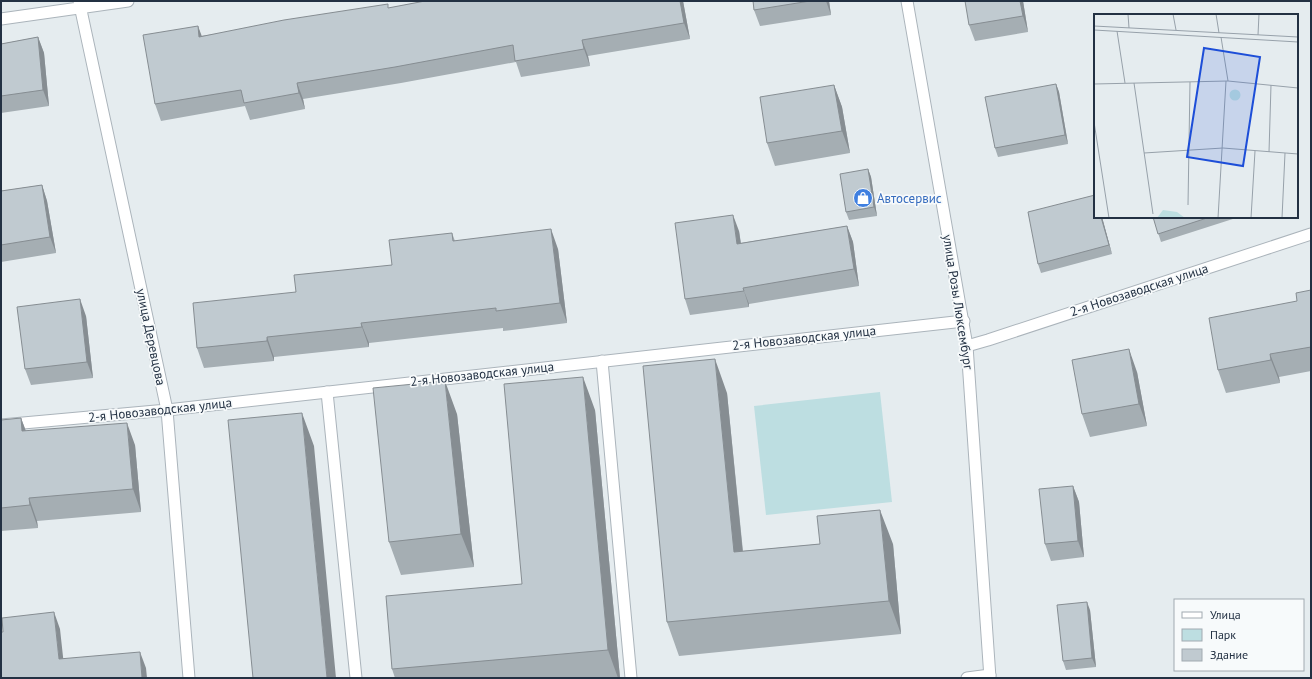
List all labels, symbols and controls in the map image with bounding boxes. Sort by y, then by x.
inset map [1094,14,1298,218]
shop icon: Автосервис [852,187,874,209]
place label: Автосервис [877,190,942,207]
street label: улица Розы Люксембург [939,233,977,371]
street label: 2-я Новозаводская улица [1068,260,1210,320]
street label: улица Деревцова [132,287,170,387]
street label: 2-я Новозаводская улица [731,322,877,354]
street label: 2-я Новозаводская улица [409,358,555,390]
street label: 2-я Новозаводская улица [87,394,233,426]
legend [1174,599,1304,671]
text: Улица [1210,607,1241,622]
text: Парк [1210,627,1236,642]
text: Здание [1210,647,1248,662]

